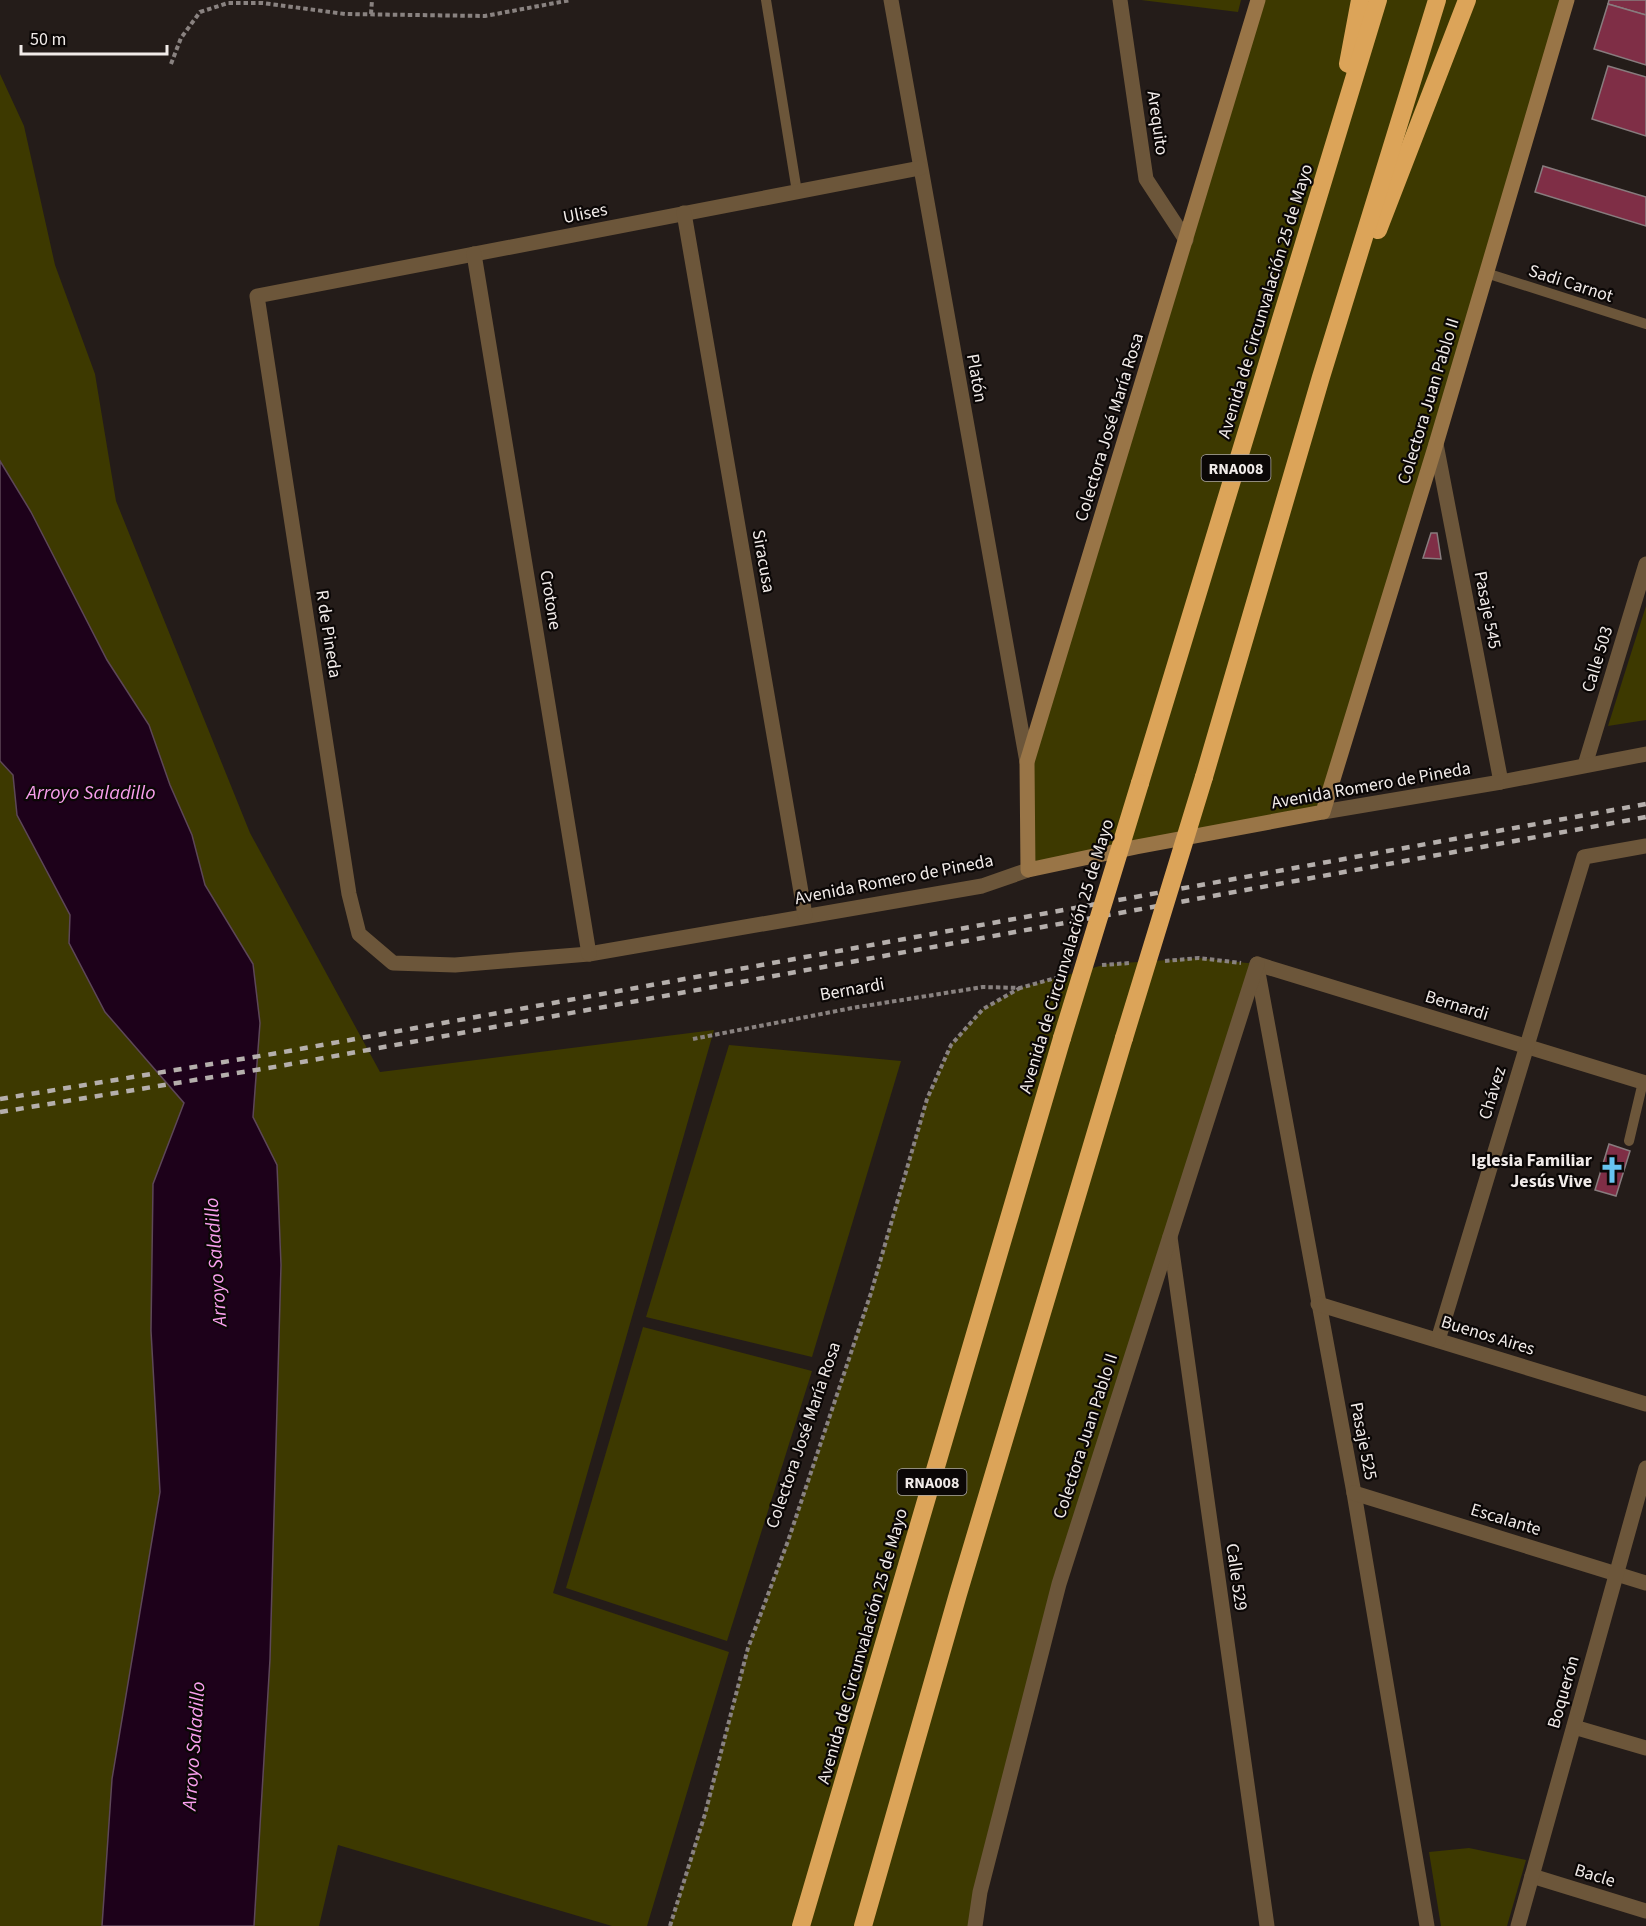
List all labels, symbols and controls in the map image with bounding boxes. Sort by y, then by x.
scale bar [21,18,166,56]
text: 50 m [30,27,66,52]
street label: Arequito [1141,89,1174,157]
street label: Avenida de Circunvalación 25 de Mayo [1212,161,1319,441]
street label: Ulises [561,197,609,230]
street label: Sadi Carnot [1525,258,1616,309]
street label: Colectora Juan Pablo II [1391,315,1466,487]
street label: Colectora José María Rosa [1069,330,1150,525]
street label: Platón [960,352,993,404]
road number: RNA008 [1202,455,1270,481]
street label: Siracusa [746,528,781,595]
street label: Crotone [533,568,568,632]
street label: Pasaje 545 [1468,569,1507,651]
street label: R de Pineda [309,588,348,680]
street label: Calle 503 [1576,623,1619,695]
street label: Avenida Romero de Pineda [1269,756,1473,815]
water label: Arroyo Saladillo [24,779,156,807]
street label: Avenida de Circunvalación 25 de Mayo [1013,816,1120,1096]
street label: Avenida Romero de Pineda [793,848,996,911]
street label: Bernardi [818,972,886,1007]
street label: Bernardi [1422,984,1492,1027]
street label: Chávez [1473,1063,1512,1123]
place label: Iglesia Familiar Jesús Vive [1471,1148,1593,1194]
church icon: Iglesia Familiar Jesús Vive [1597,1155,1627,1185]
water label: Arroyo Saladillo [198,1197,235,1329]
street label: Buenos Aires [1438,1309,1538,1362]
street label: Colectora José María Rosa [760,1338,847,1532]
street label: Colectora Juan Pablo II [1047,1350,1124,1522]
street label: Pasaje 525 [1344,1400,1383,1482]
road number: RNA008 [898,1469,966,1495]
street label: Escalante [1468,1497,1544,1542]
street label: Avenida de Circunvalación 25 de Mayo [811,1505,914,1787]
street label: Calle 529 [1219,1542,1254,1612]
street label: Boquerón [1541,1653,1586,1731]
water label: Arroyo Saladillo [175,1681,212,1813]
street label: Bacle [1571,1857,1618,1894]

